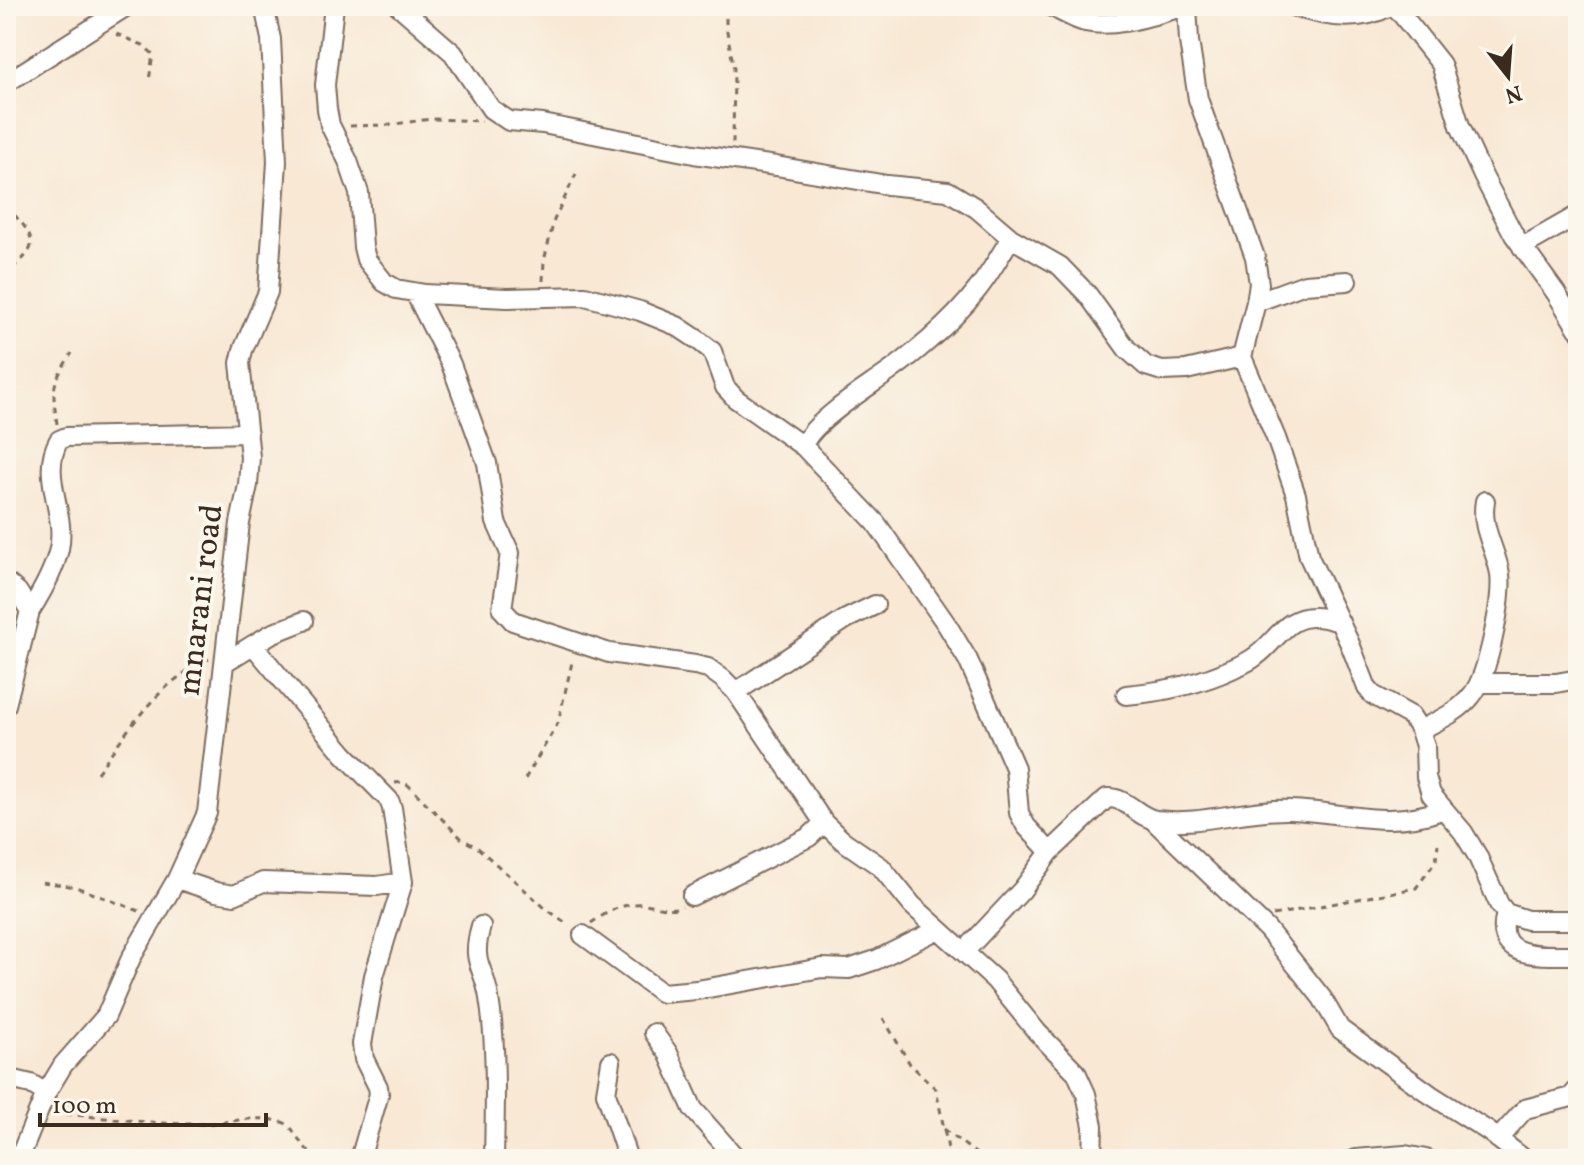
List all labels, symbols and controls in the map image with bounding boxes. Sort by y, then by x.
north arrow [1468,36,1548,116]
text: N [1501,76,1525,110]
street label: mnarani road [168,502,236,698]
scale bar [40,1077,266,1127]
text: 100 m [52,1090,117,1124]

